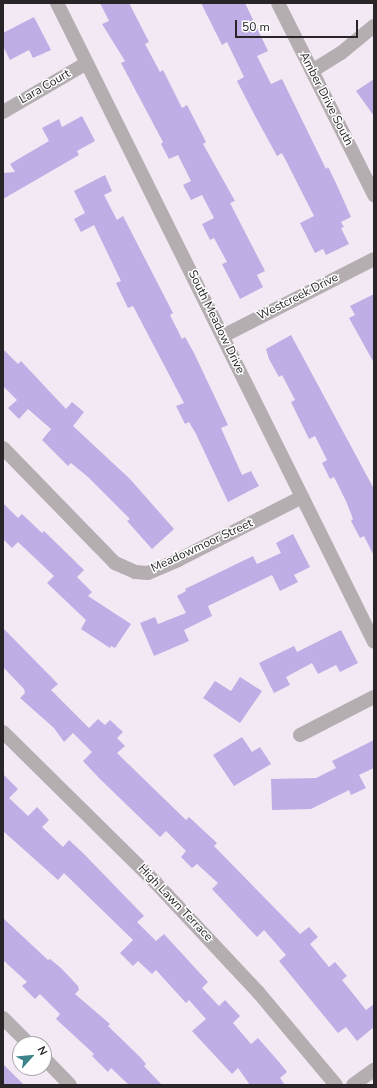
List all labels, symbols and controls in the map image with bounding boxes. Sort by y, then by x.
scale bar [237,12,360,38]
text: 50 m [242,19,270,35]
street label: Amber Drive South [296,50,356,148]
street label: Lara Court [17,67,73,107]
street label: South Meadow Drive [185,268,247,376]
street label: Westcreek Drive [255,270,341,324]
street label: Meadowmoor Street [149,516,255,576]
street label: High Lawn Terrace [135,862,215,944]
north arrow [12,1036,52,1076]
text: N [34,1044,51,1058]

